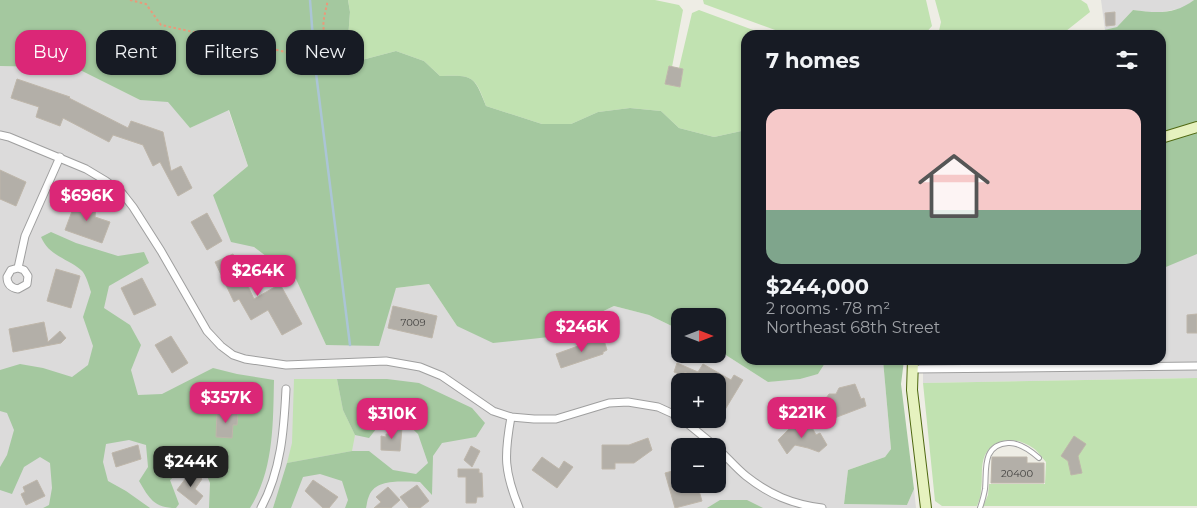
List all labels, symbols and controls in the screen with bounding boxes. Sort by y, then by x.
chip: Buy [15,30,86,75]
chip: Rent [96,30,176,75]
chip: Filters [186,30,276,75]
chip: New [286,30,364,75]
icon: filters [1113,46,1141,74]
text: 7 homes [766,48,860,73]
icon: home [909,141,999,231]
pin: $696K [52,180,122,222]
text: $696K [61,186,113,205]
pin: $264K [223,254,293,297]
text: $264K [232,261,284,280]
text: $244,000 [766,274,869,299]
text: 2 rooms · 78 m² [766,299,890,318]
north arrow [671,308,726,362]
map controls [671,308,726,493]
pin: $246K [547,310,617,353]
house number: 7009 [400,316,426,329]
text: $246K [556,317,608,336]
text: Northeast 68th Street [766,318,940,337]
button: + [671,373,726,428]
pin: $357K [191,382,261,424]
text: $357K [201,388,251,407]
pin: $221K [767,396,837,439]
pin: $310K [357,398,427,440]
text: $221K [778,403,826,422]
text: $310K [368,404,416,423]
button: − [671,438,726,493]
pin: $244K [156,446,226,488]
text: $244K [164,452,218,471]
house number: 20400 [1001,467,1033,480]

